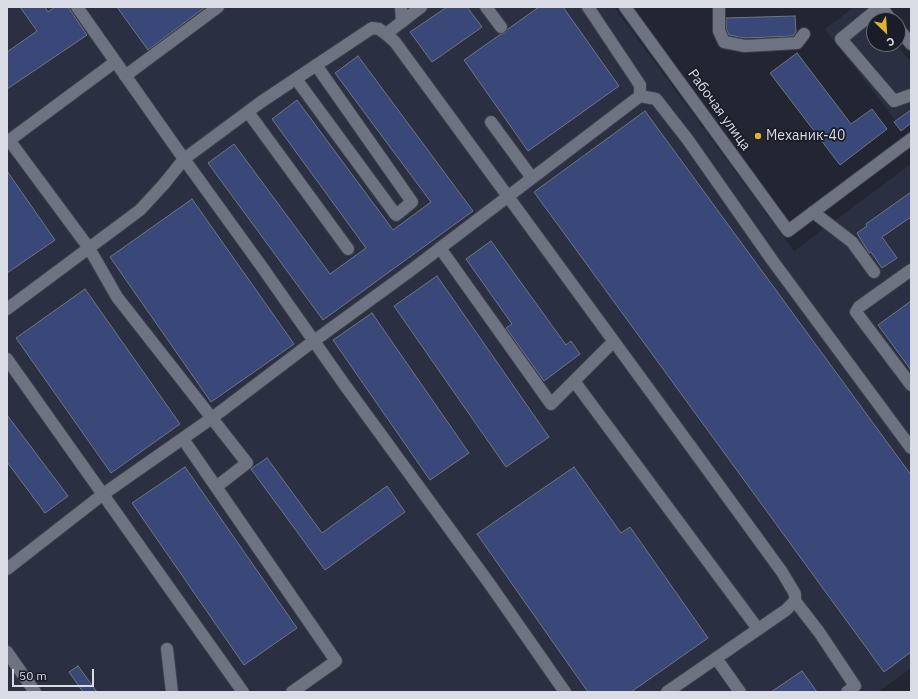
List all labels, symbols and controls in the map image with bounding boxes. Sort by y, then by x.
north arrow [866,12,906,52]
text: С [884,34,897,50]
street label: Рабочая улица [684,66,754,154]
place label: Механик-40 [766,128,845,144]
marker: Механик-40 [753,131,763,141]
scale bar [14,661,96,687]
text: 50 m [19,668,47,683]

